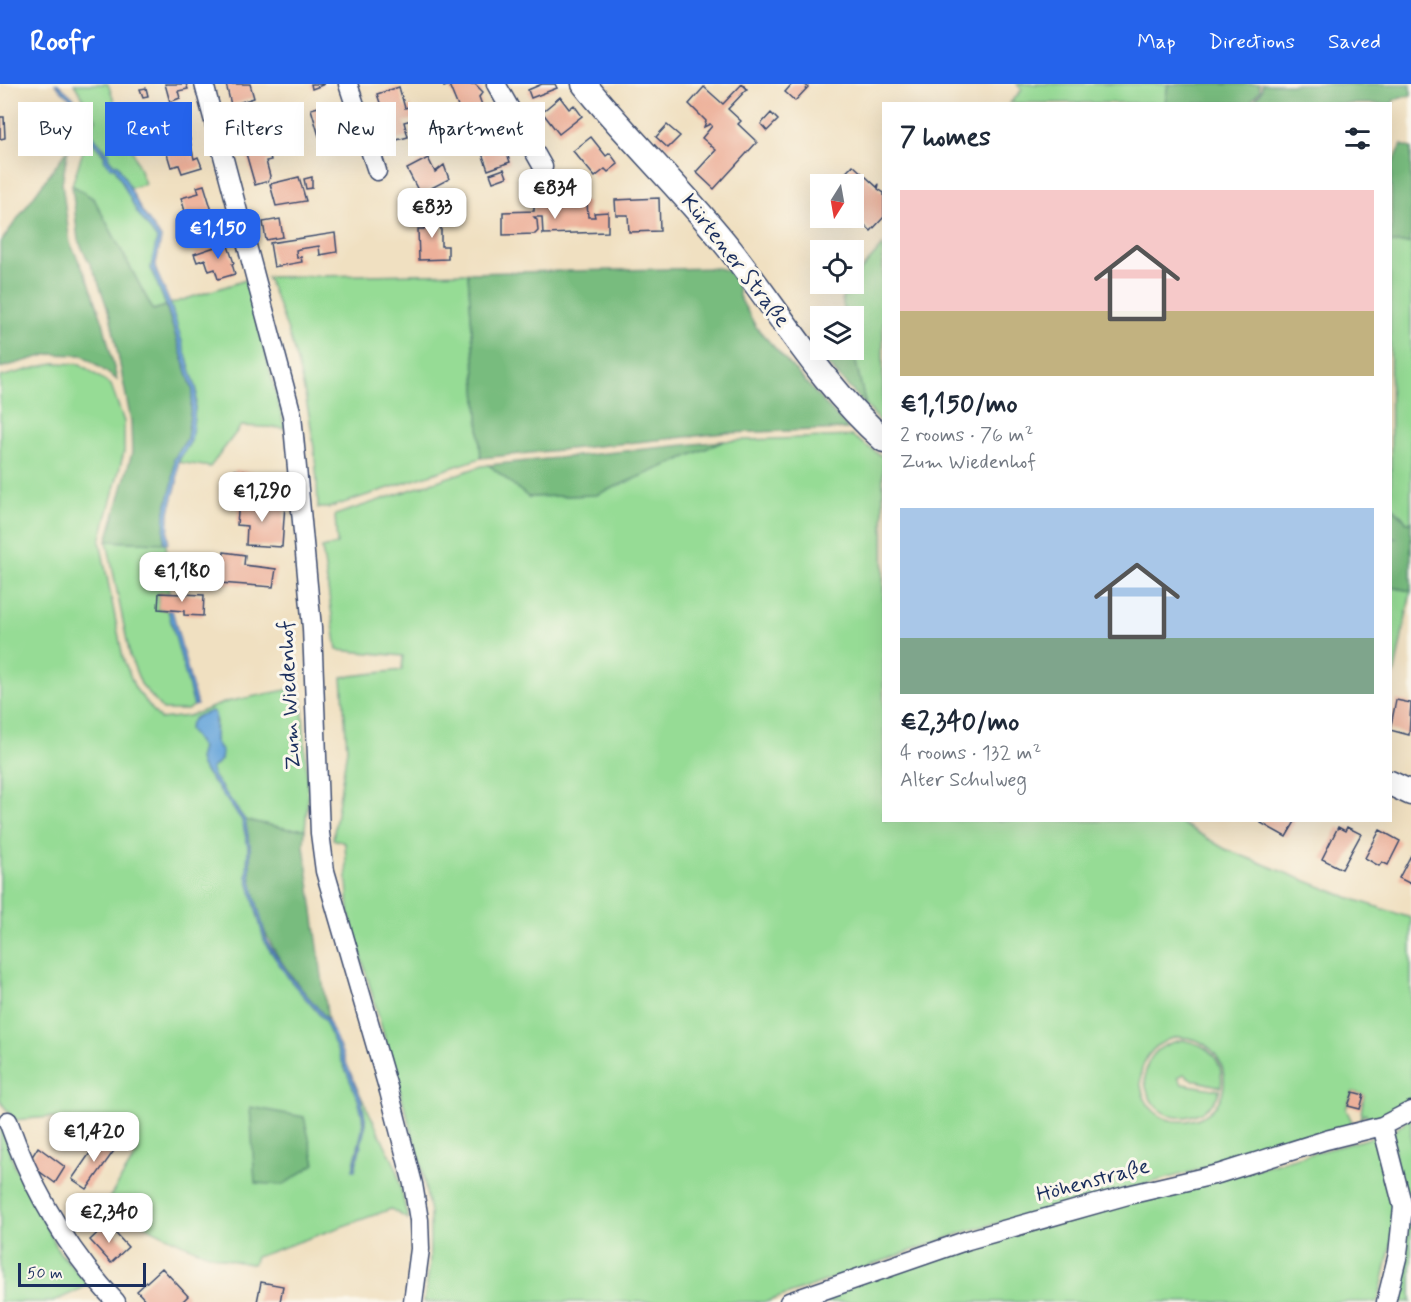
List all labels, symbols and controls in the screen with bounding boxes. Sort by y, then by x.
text: Roofr [30,24,94,61]
text: Map [1137,28,1176,56]
text: Directions [1209,28,1295,56]
text: Saved [1328,28,1381,56]
chip: Buy [18,102,93,156]
chip: Rent [105,102,192,156]
chip: Filters [204,102,304,156]
chip: New [316,102,396,156]
chip: Apartment [408,102,545,156]
text: 7 homes [900,121,991,155]
icon: filters [1341,122,1374,155]
pin: €834 [519,169,591,220]
north arrow [810,174,864,228]
map controls [810,174,864,360]
text: €834 [533,175,577,202]
pin: €833 [396,188,468,239]
street label: Kürtener Straße [674,189,796,334]
text: €833 [411,194,453,221]
pin: €1,150 [169,209,267,260]
text: €1,150 [189,215,247,242]
icon: home [1083,229,1191,337]
button: locate [810,240,864,294]
button: layers [810,306,864,360]
text: €1,150/mo [900,388,1018,422]
text: 2 rooms · 76 m² [900,422,1033,449]
text: Zum Wiedenhof [900,449,1036,476]
pin: €1,290 [213,472,311,523]
text: €1,290 [233,478,291,505]
icon: home [1083,547,1191,655]
pin: €1,180 [133,552,231,603]
text: €1,180 [154,558,210,585]
street label: Zum Wiedenhof [272,620,308,770]
text: €2,340/mo [900,706,1019,740]
text: 4 rooms · 132 m² [900,740,1041,767]
text: Alter Schulweg [900,767,1027,794]
pin: €1,420 [45,1112,143,1163]
text: €1,420 [63,1118,125,1145]
street label: Höhenstraße [1033,1152,1153,1210]
pin: €2,340 [60,1193,158,1244]
text: €2,340 [80,1199,138,1226]
scale bar [18,1260,146,1288]
text: 50 m [27,1263,63,1284]

